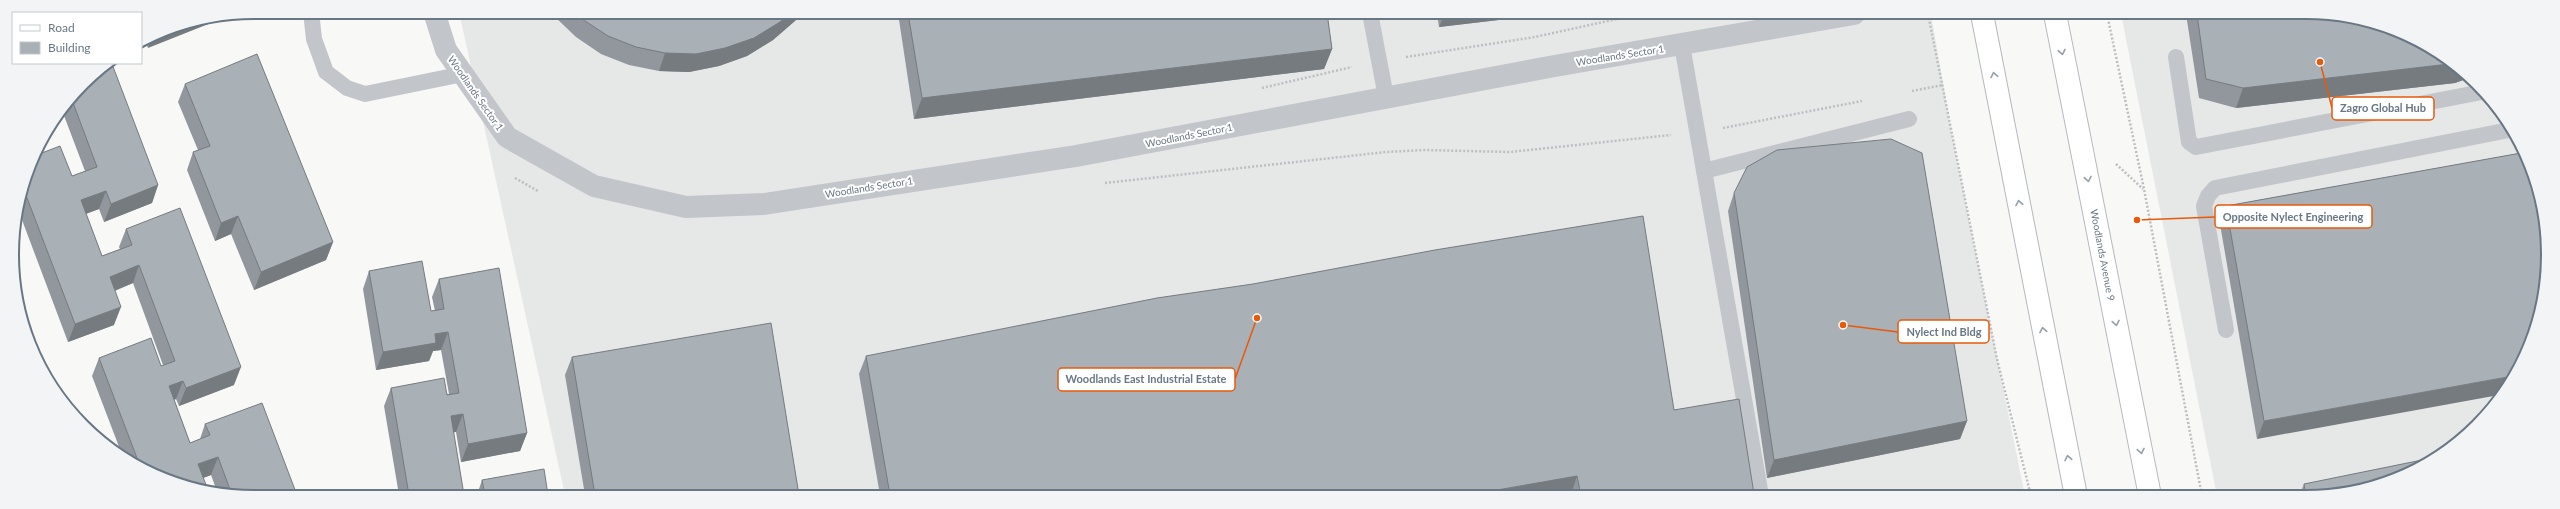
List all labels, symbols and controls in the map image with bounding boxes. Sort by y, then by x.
legend [12,12,142,64]
text: Road [48,20,75,35]
text: Building [48,40,91,55]
street label: Woodlands Sector 1 [1575,42,1665,68]
one-way arrow [2058,49,2066,55]
street label: Woodlands Sector 1 [446,53,506,133]
one-way arrow [1990,72,1999,78]
callout: Zagro Global Hub [2332,97,2434,120]
text: Zagro Global Hub [2340,101,2426,114]
street label: Woodlands Sector 1 [1144,121,1234,149]
street label: Woodlands Sector 1 [824,174,914,200]
one-way arrow [2083,176,2091,183]
one-way arrow [2015,200,2023,206]
callout: Opposite Nylect Engineering [2215,205,2372,228]
street label: Woodlands Avenue 9 [2088,208,2118,302]
text: Opposite Nylect Engineering [2223,210,2363,223]
callout: Nylect Ind Bldg [1898,320,1989,343]
one-way arrow [2111,320,2120,327]
text: Nylect Ind Bldg [1906,325,1982,338]
one-way arrow [2040,327,2048,334]
callout: Woodlands East Industrial Estate [1058,368,1235,391]
text: Woodlands East Industrial Estate [1066,372,1227,385]
one-way arrow [2136,448,2144,454]
one-way arrow [2065,455,2073,461]

